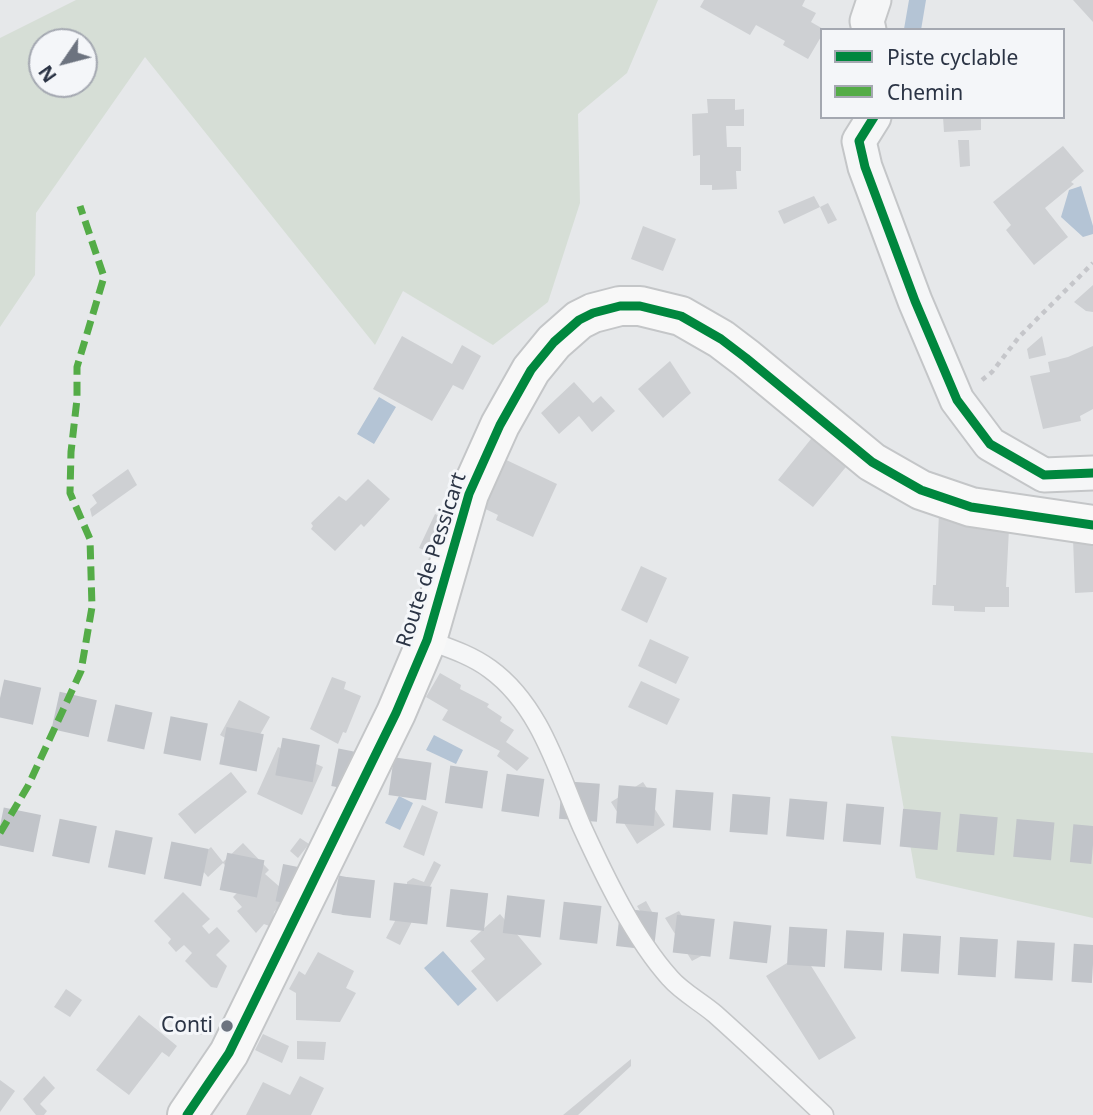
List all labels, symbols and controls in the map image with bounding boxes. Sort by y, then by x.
north arrow [28,28,98,98]
legend [820,28,1065,119]
text: Piste cyclable [887,43,1018,71]
text: N [32,60,63,88]
text: Chemin [887,78,963,106]
street label: Route de Pessicart [392,470,472,650]
place label: Conti [161,1013,213,1039]
marker: Conti [219,1018,235,1034]

